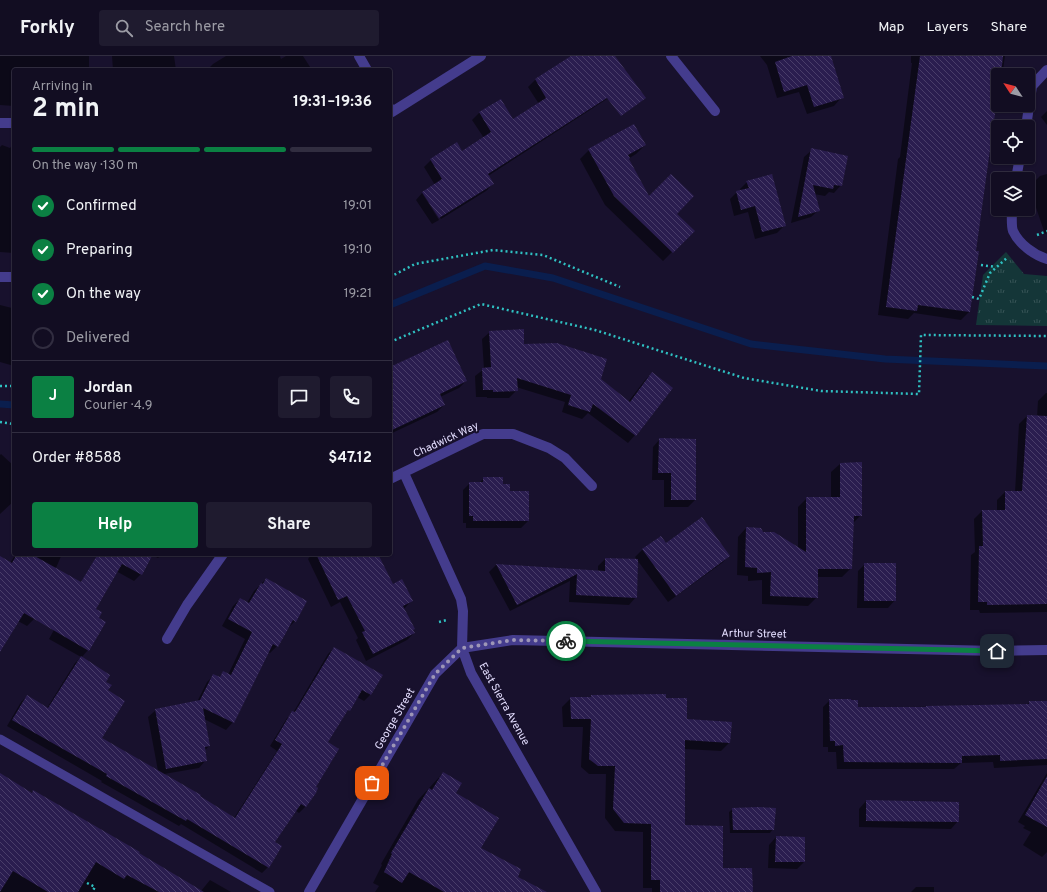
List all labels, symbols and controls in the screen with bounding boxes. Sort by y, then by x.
search box [99,10,379,46]
text: Forkly [20,16,75,40]
icon: search [113,17,135,39]
text: Search here [145,18,225,37]
text: Map [878,19,904,36]
text: Layers [926,19,968,36]
text: Share [990,19,1027,36]
north arrow [991,68,1035,112]
map controls [991,68,1035,216]
text: Arriving in [32,79,93,95]
text: 2 min [32,93,100,126]
text: 19:31–19:36 [293,93,372,112]
button: locate [991,120,1035,164]
text: On the way · 130 m [32,158,138,174]
button: layers [991,172,1035,216]
icon: check [32,195,54,217]
text: Confirmed [66,197,137,216]
text: 19:01 [343,198,372,214]
icon: check [32,239,54,261]
text: Preparing [66,241,133,260]
text: 19:10 [343,242,372,258]
icon: check [32,283,54,305]
text: On the way [66,285,141,304]
text: 19:21 [344,286,372,302]
text: Delivered [66,329,130,348]
button: chat [278,376,320,418]
button: phone [330,376,372,418]
text: Jordan [84,379,133,398]
text: J [49,387,57,406]
text: Courier · 4.9 [84,398,152,414]
street label: Chadwick Way [411,419,481,461]
text: Order #8588 [32,449,122,468]
text: $47.12 [328,449,372,468]
button: Help [32,502,198,548]
button: Share [206,502,372,548]
courier [546,621,586,661]
street label: Arthur Street [721,626,787,642]
icon: bike [555,630,577,652]
pin [980,634,1014,668]
icon: home [986,640,1008,662]
street label: East Sierra Avenue [475,660,533,748]
street label: George Street [372,686,418,752]
pin [355,766,389,800]
icon: bag [361,772,383,794]

